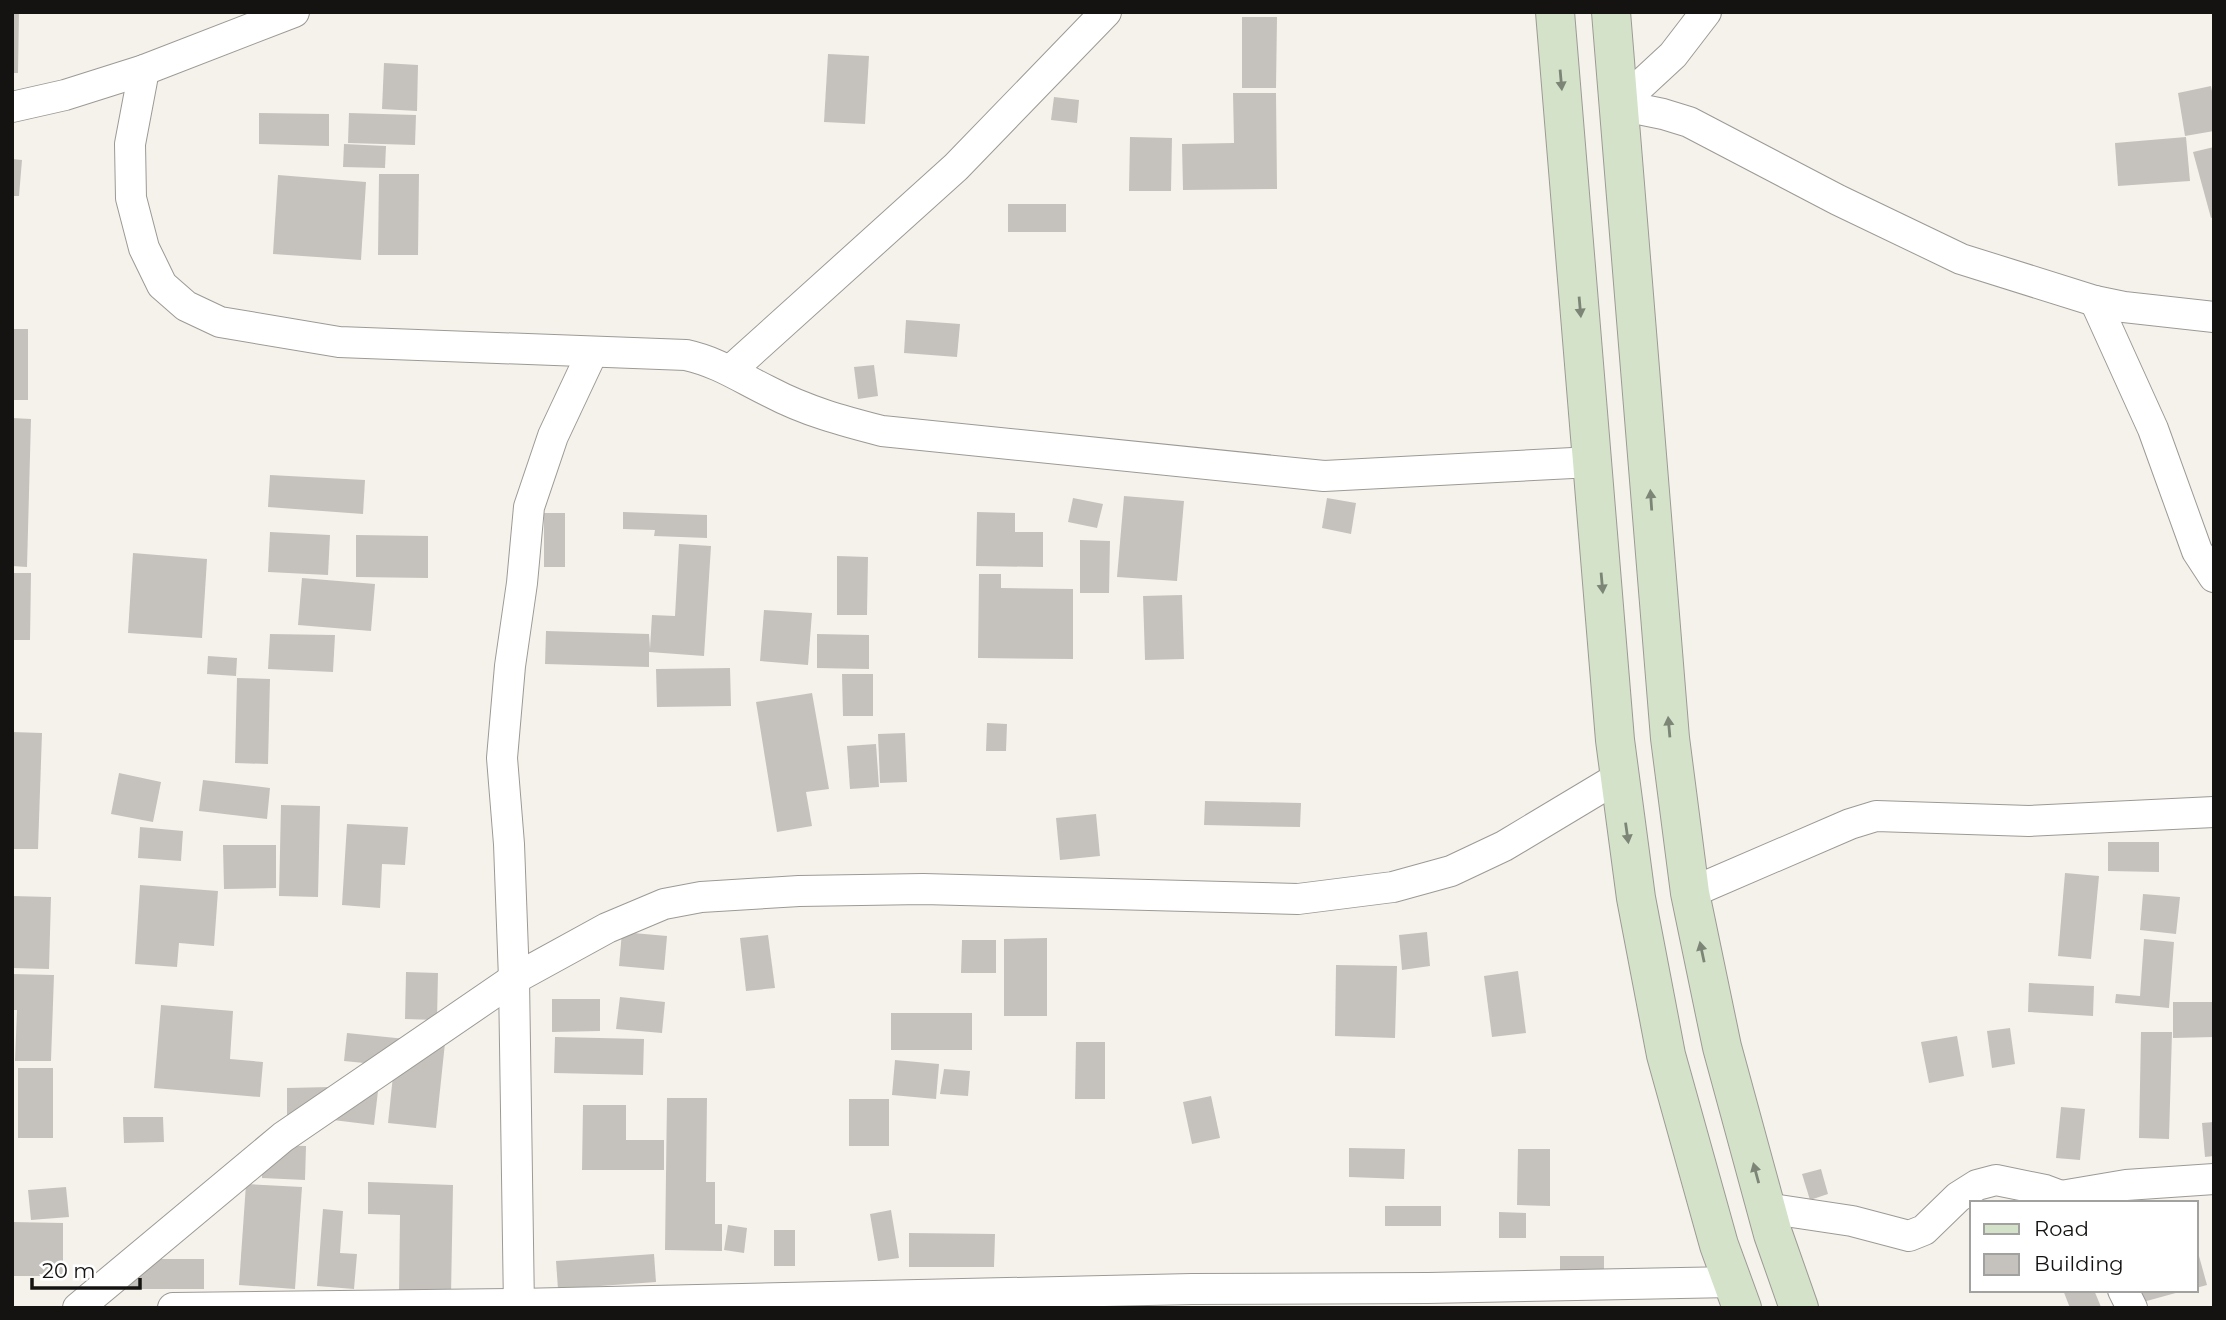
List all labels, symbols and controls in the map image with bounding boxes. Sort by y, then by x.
one-way arrow [1556,69,1567,91]
one-way arrow [1575,296,1586,318]
one-way arrow [1645,489,1656,511]
one-way arrow [1597,572,1608,594]
one-way arrow [1663,716,1674,738]
one-way arrow [1622,822,1633,844]
one-way arrow [1697,941,1708,963]
one-way arrow [1751,1162,1761,1183]
legend [1970,1201,2198,1292]
text: Road [2034,1216,2089,1241]
scale bar [32,1246,140,1290]
text: Building [2034,1251,2124,1276]
text: 20 m [42,1258,96,1283]

